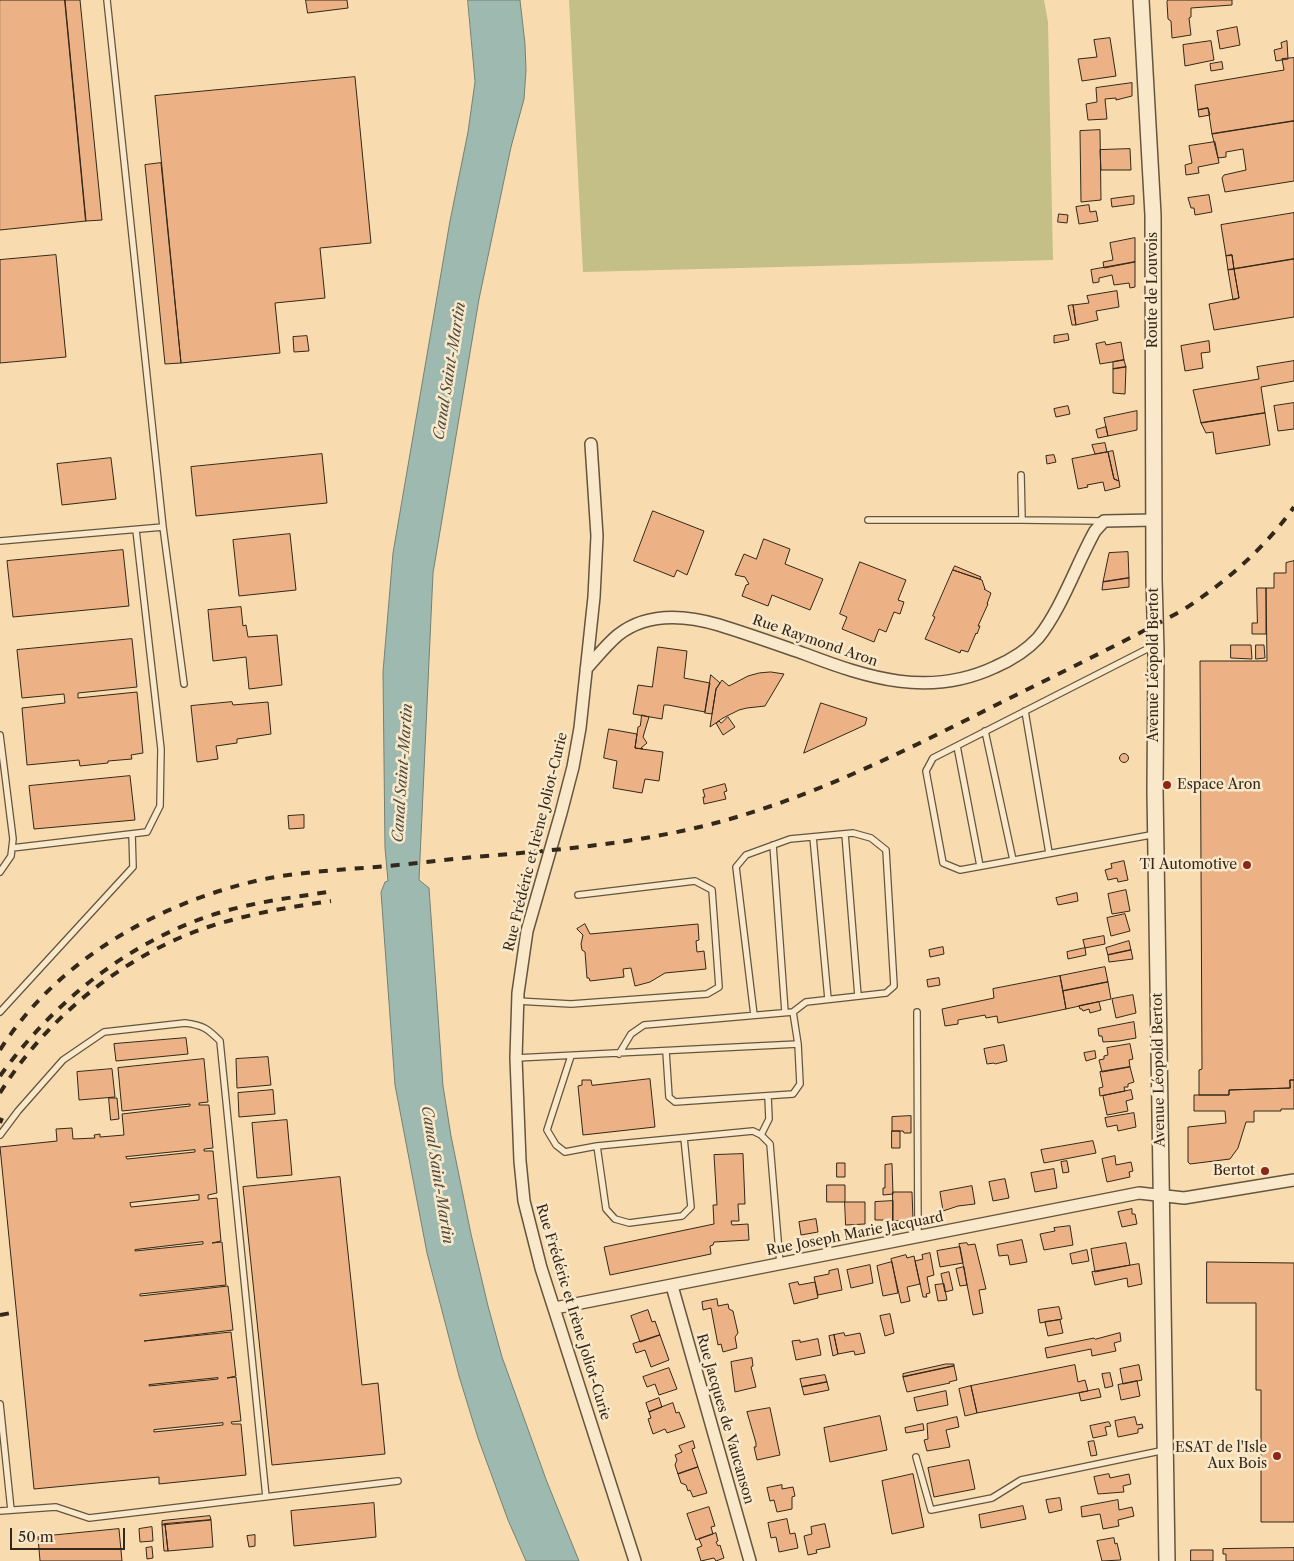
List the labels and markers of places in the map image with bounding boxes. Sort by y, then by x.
place label: Espace Aron [1177,777,1261,793]
marker: Espace Aron [1161,779,1173,791]
place label: TI Automotive [1139,857,1237,873]
marker: TI Automotive [1241,859,1253,871]
place label: Bertot [1213,1163,1255,1179]
marker: Bertot [1259,1165,1271,1177]
place label: ESAT de l'Isle Aux Bois [1175,1440,1267,1472]
marker: ESAT de l'Isle Aux Bois [1271,1450,1283,1462]

